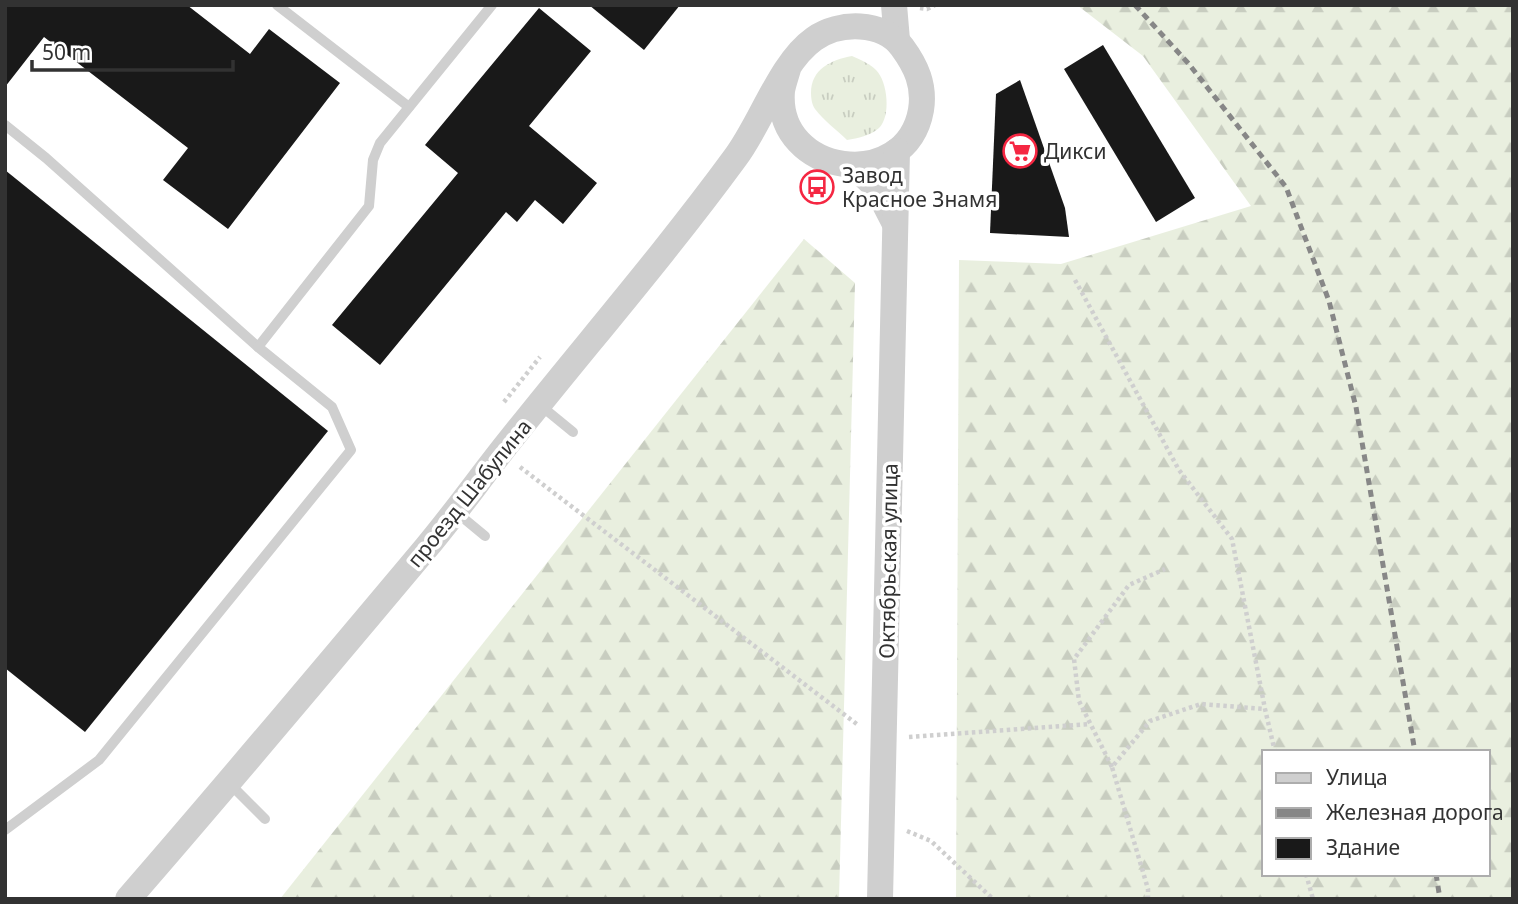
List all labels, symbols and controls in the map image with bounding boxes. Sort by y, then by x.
scale bar [32,28,233,72]
text: 50 m [42,38,91,66]
supermarket icon: Дикси [1001,132,1039,170]
place label: Дикси [1044,137,1106,165]
place label: Завод Красное Знамя [842,161,997,213]
bus stop icon: Завод Красное Знамя [798,168,836,206]
street label: проезд Шабулина [401,413,537,573]
street label: Октябрьская улица [872,463,904,659]
legend [1262,750,1490,876]
text: Улица [1326,763,1388,791]
text: Железная дорога [1326,798,1504,826]
text: Здание [1326,833,1400,861]

